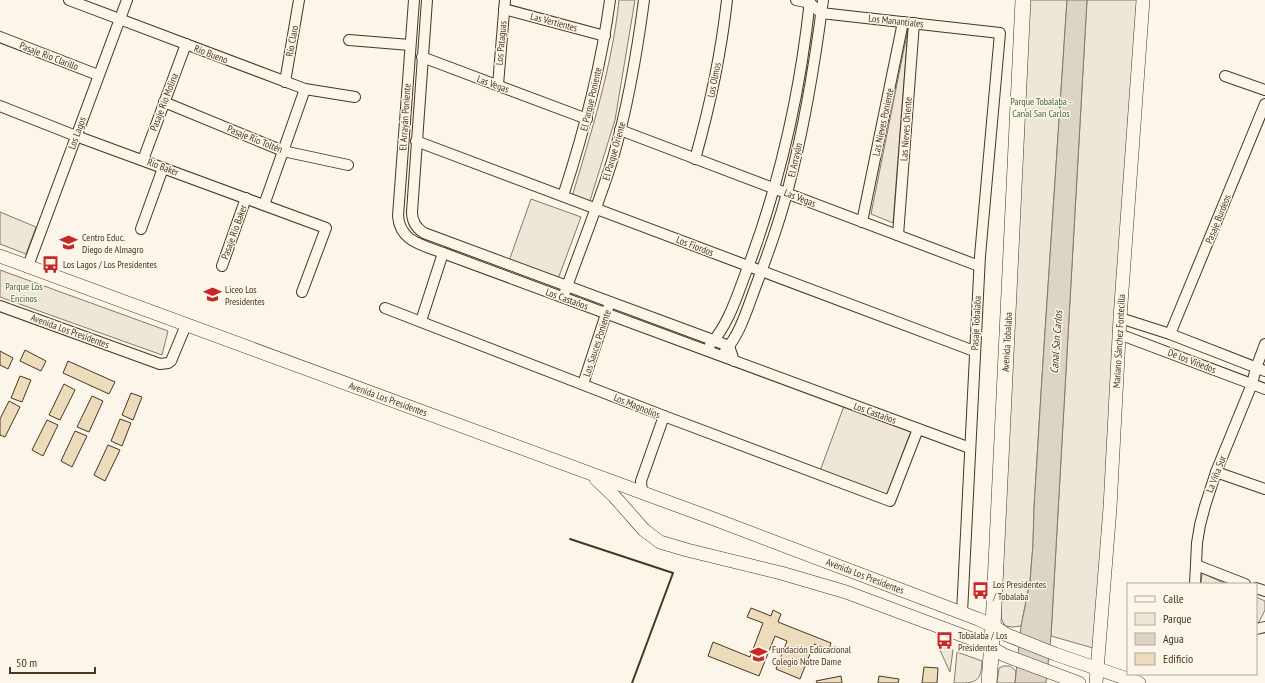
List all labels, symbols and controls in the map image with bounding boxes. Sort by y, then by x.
street label: Las Vertientes [529,9,580,35]
street label: Los Manantiales [868,12,925,30]
street label: Los Pataguas [493,20,509,66]
street label: Río Claro [283,24,301,58]
street label: Pasaje Río Clarillo [18,39,80,73]
street label: Río Bueno [192,42,230,66]
street label: Los Olmos [704,61,724,99]
street label: El Parque Poniente [577,66,605,132]
street label: Pasaje Río Molina [147,71,181,133]
street label: Las Vegas [475,72,511,96]
street label: El Arrayán Poniente [396,83,414,151]
street label: Las Nieves Poniente [869,87,897,157]
park label: Parque Tobalaba - Canal San Carlos [1010,95,1072,120]
street label: Las Nieves Oriente [897,96,915,162]
street label: Los Lagos [65,114,89,151]
street label: El Parque Oriente [599,120,629,182]
street label: Pasaje Río Toltén [225,122,285,156]
street label: El Arrayán [785,142,805,178]
street label: Río Baker [145,155,181,179]
street label: Las Vegas [782,186,818,210]
street label: Pasaje Burdeos [1202,192,1234,245]
street label: Pasaje Río Baker [218,203,250,261]
place label: Centro Educ. Diego de Almagro [82,231,144,256]
school or university icon: Centro Educ. Diego de Almagro [59,233,79,253]
street label: Los Fiordos [675,233,716,259]
bus stop icon: Los Lagos / Los Presidentes [40,254,60,274]
place label: Los Lagos / Los Presidentes [63,258,158,271]
park label: Parque Los Encinos [5,280,43,305]
place label: Liceo Los Presidentes [225,283,265,308]
school or university icon: Liceo Los Presidentes [202,285,222,305]
street label: Los Castaños [544,285,591,313]
street label: Mariano Sánchez Fontecilla [1110,294,1128,388]
street label: Pasaje Tobalaba [968,295,984,351]
street label: Los Sauces Poniente [580,308,614,378]
water label: Canal San Carlos [1047,309,1065,374]
street label: Avenida Los Presidentes [29,311,112,351]
street label: Avenida Tobalaba [999,312,1015,372]
street label: De los Viñedos [1166,346,1219,376]
street label: Avenida Los Presidentes [347,379,430,419]
street label: Los Magnolios [612,391,663,421]
street label: Los Castaños [852,399,899,427]
street label: La Viña Sur [1203,453,1229,494]
street label: Avenida Los Presidentes [824,555,906,597]
place label: Los Presidentes / Tobalaba [992,578,1047,603]
bus stop icon: Los Presidentes / Tobalaba [970,580,990,600]
legend [1127,583,1257,675]
text: Calle [1163,591,1184,606]
text: Parque [1163,611,1192,626]
place label: Tobalaba / Los Presidentes [958,629,1008,654]
bus stop icon: Tobalaba / Los Presidentes [935,631,955,651]
text: Agua [1163,631,1184,646]
place label: Fundación Educacional Colegio Notre Dame [772,643,852,668]
school or university icon: Fundación Educacional Colegio Notre Dame [749,645,769,665]
scale bar [10,649,95,675]
text: Edificio [1163,651,1193,666]
text: 50 m [16,655,37,670]

